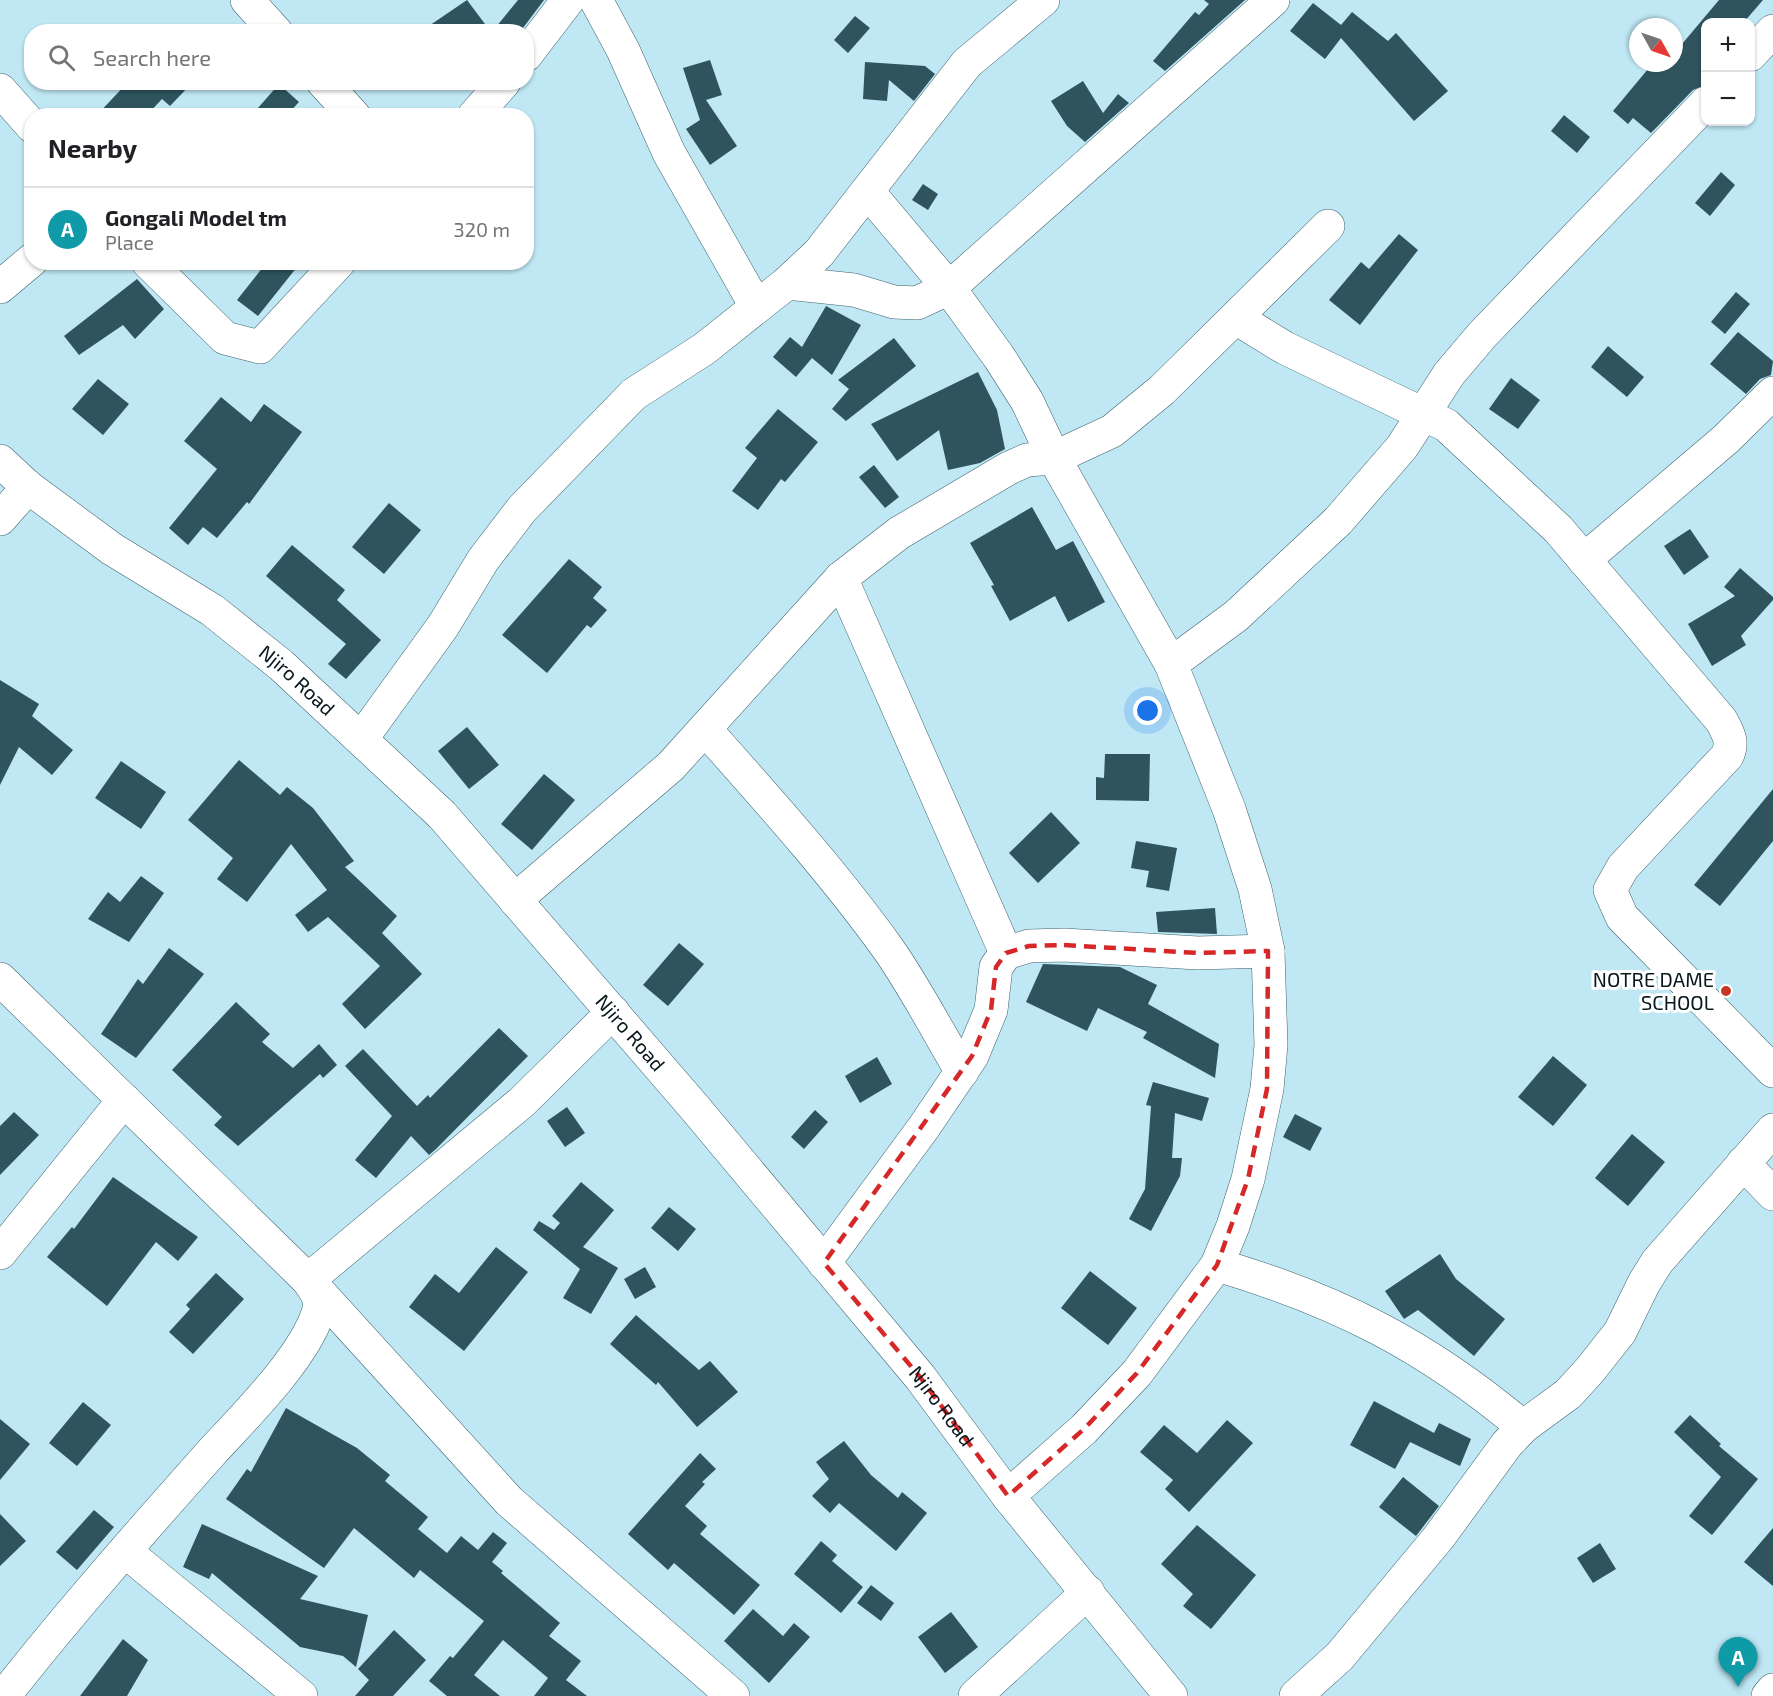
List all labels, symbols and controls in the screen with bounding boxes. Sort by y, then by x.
north arrow [1629,18,1683,72]
map controls [1701,18,1755,126]
button: + [1701,18,1755,72]
search box [24,24,534,90]
icon: search [45,41,78,74]
text: Search here [93,44,211,70]
button: − [1701,72,1755,126]
text: Nearby [48,132,137,163]
text: Gongali Model tm [105,204,287,230]
text: A [61,217,74,241]
text: 320 m [454,217,510,241]
text: Place [105,230,154,254]
street label: Njiro Road [255,639,340,720]
your location [1133,696,1162,725]
place label: NOTRE DAME SCHOOL [1593,967,1714,1014]
marker: NOTRE DAME SCHOOL [1719,984,1733,998]
street label: Njiro Road [591,989,671,1076]
street label: Njiro Road [905,1360,980,1450]
pin: A [1718,1638,1758,1687]

